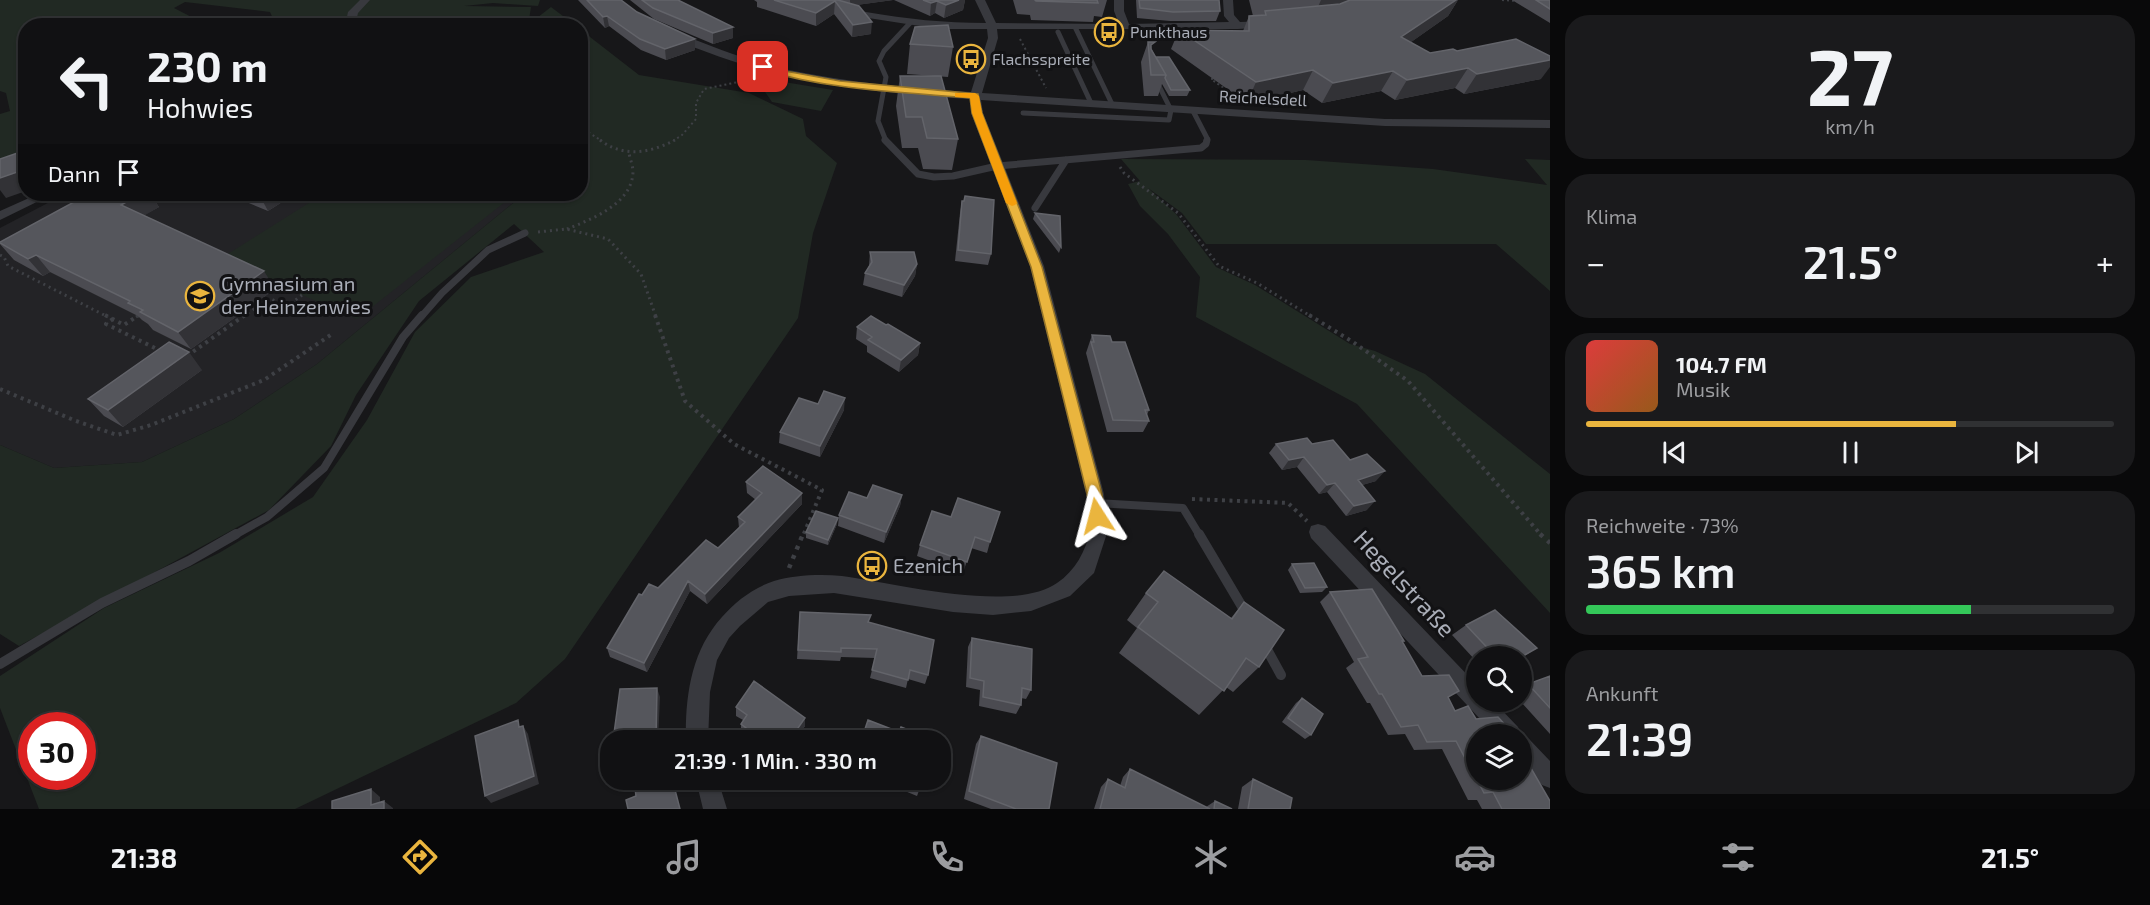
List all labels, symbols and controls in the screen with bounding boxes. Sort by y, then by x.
bus stop icon: Punkthaus [1093,16,1125,48]
place label: Punkthaus [1130,22,1207,41]
text: 27 [1807,28,1893,122]
text: 230 m [147,40,268,90]
pin [737,41,788,92]
icon: left [48,42,126,120]
bus stop icon: Flachsspreite [955,43,987,75]
place label: Flachsspreite [992,49,1090,68]
icon: arrive [746,50,779,83]
street label: Reichelsdell [1218,86,1308,109]
text: Hohwies [147,91,253,123]
text: km/h [1825,114,1875,138]
icon: arrive [112,156,145,189]
text: Dann [48,160,100,186]
text: Klima [1586,204,1637,228]
text: 21.5° [1803,234,1898,288]
text: − [1586,242,1605,282]
text: + [2096,242,2114,282]
place label: Gymnasium an der Heinzenwies [221,271,371,318]
school or university icon: Gymnasium an der Heinzenwies [184,280,216,312]
text: 104.7 FM [1676,351,1767,377]
text: Musik [1676,377,1730,401]
icon: previous [1658,436,1691,469]
icon: pause [1834,436,1867,469]
icon: next [2010,436,2043,469]
position arrow [1065,484,1129,548]
text: Reichweite · 73% [1586,513,1739,537]
street label: Hegelstraße [1348,524,1462,642]
text: 365 km [1586,543,1736,597]
bus stop icon: Ezenich [856,550,888,582]
place label: Ezenich [893,553,963,577]
map controls [1466,646,1532,790]
button: search [1466,646,1532,712]
text: Ankunft [1586,681,1658,705]
text: 21:39 [1586,711,1693,765]
speed limit sign: 30 [18,712,96,790]
button: layers [1466,724,1532,790]
text: 21:39 · 1 Min. · 330 m [674,747,877,773]
icon: directions [399,836,441,878]
icon: music [663,836,705,878]
icon: phone [926,836,968,878]
icon: climate [1190,836,1232,878]
icon: car [1454,836,1496,878]
icon: filters [1717,836,1759,878]
text: 21:38 [111,841,177,873]
text: 21.5° [1981,841,2039,873]

